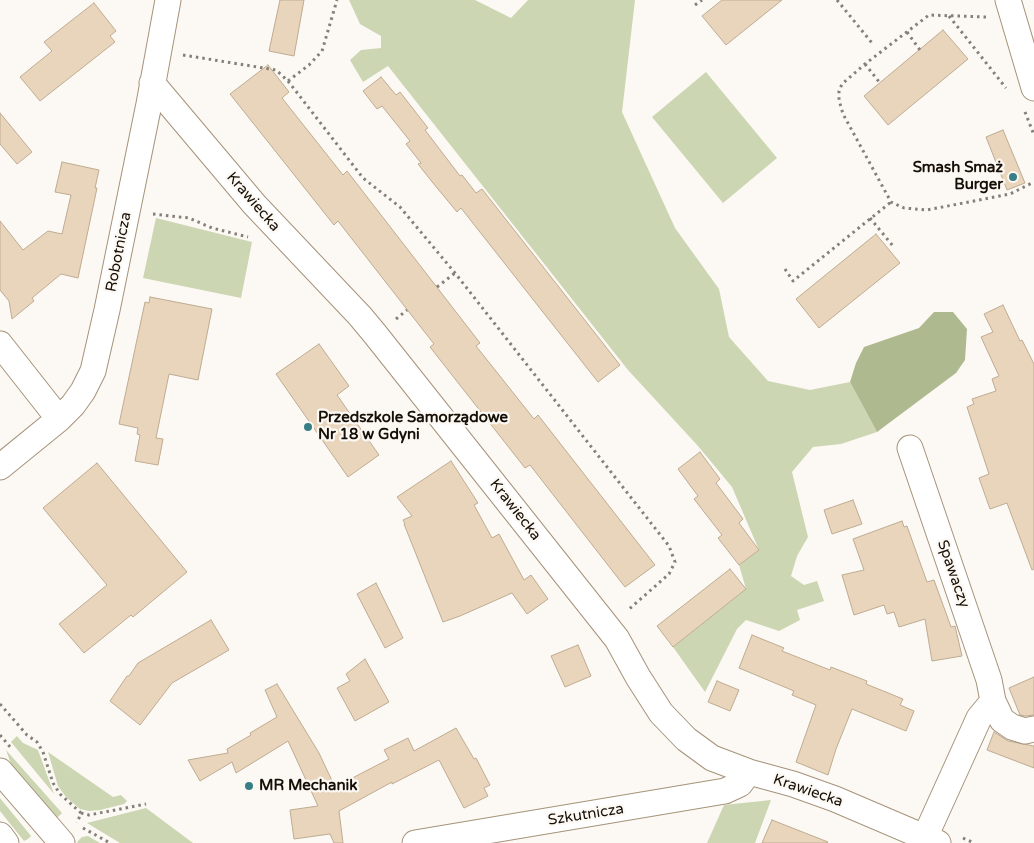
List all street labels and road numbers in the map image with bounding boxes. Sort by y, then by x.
street label: Krawiecka [222,169,284,235]
street label: Robotnicza [102,211,136,293]
street label: Krawiecka [486,476,544,544]
street label: Spawaczy [933,538,973,610]
street label: Krawiecka [771,771,845,811]
street label: Szkutnicza [547,800,625,830]

